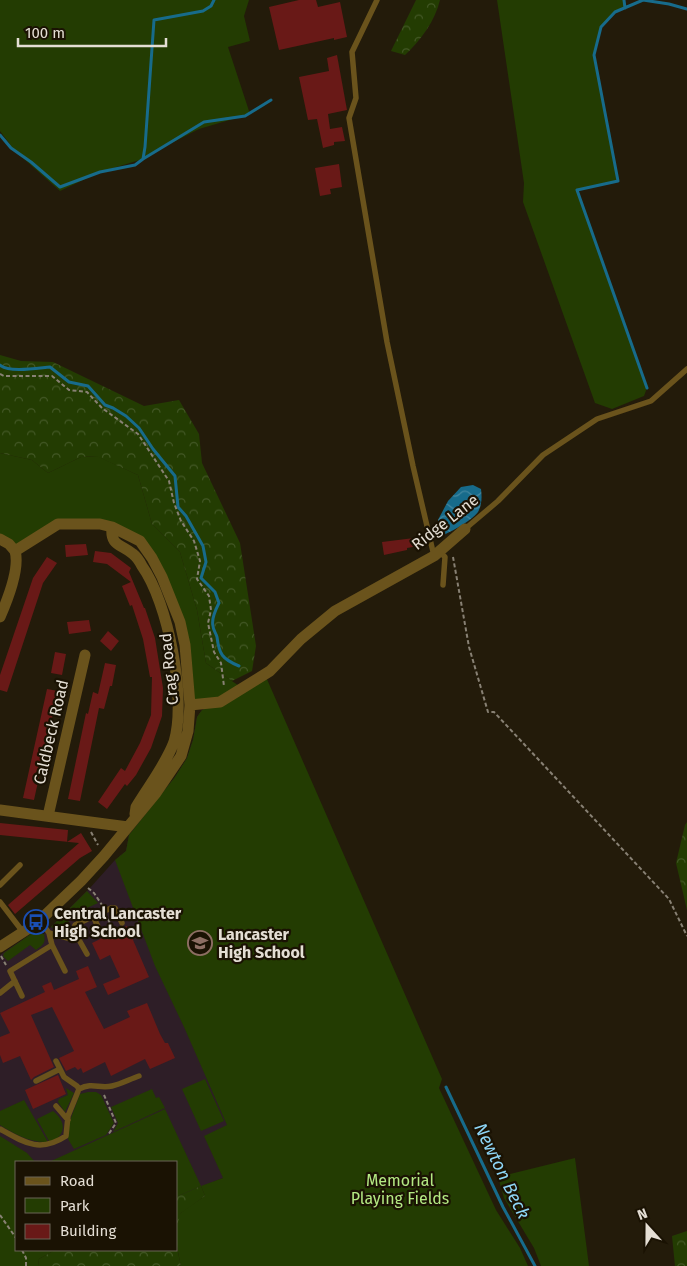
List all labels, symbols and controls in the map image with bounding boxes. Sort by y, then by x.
scale bar [18,15,165,47]
text: 100 m [25,24,65,42]
street label: Ridge Lane [408,490,482,554]
street label: Crag Road [156,632,182,706]
street label: Caldbeck Road [30,678,72,786]
place label: Central Lancaster High School [54,904,182,941]
bus stop icon: Central Lancaster High School [23,909,49,935]
place label: Lancaster High School [218,925,305,962]
school or university icon: Lancaster High School [187,930,213,956]
water label: Newton Beck [469,1119,535,1223]
legend [15,1161,178,1251]
park label: Memorial Playing Fields [351,1171,449,1208]
text: Road [60,1172,95,1190]
text: Park [60,1197,90,1215]
north arrow [622,1201,672,1251]
text: N [635,1205,650,1224]
text: Building [60,1222,116,1240]

